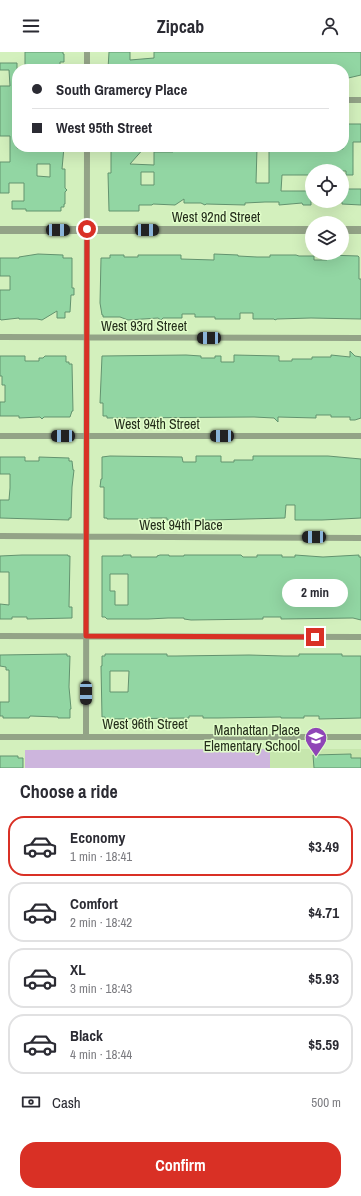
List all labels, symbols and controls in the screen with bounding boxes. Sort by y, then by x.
text: Zipcab [157,14,204,39]
icon: menu [20,15,42,37]
icon: person [319,15,341,37]
text: South Gramercy Place [56,79,187,100]
text: West 95th Street [56,117,152,138]
map controls [305,164,349,260]
button: locate [305,164,349,208]
street label: West 92nd Street [172,208,260,226]
button: layers [305,216,349,260]
route start [78,220,96,238]
car [46,224,70,236]
car [135,224,159,236]
street label: West 93rd Street [101,317,187,335]
car [197,332,221,344]
street label: West 94th Street [114,415,200,433]
car [51,430,75,442]
car [210,430,234,442]
street label: West 94th Place [139,516,223,534]
car [302,531,326,543]
callout: 2 min [282,579,348,607]
text: 2 min [301,584,329,601]
route end [306,628,324,646]
car [80,681,92,705]
street label: West 96th Street [102,715,188,733]
place label: Manhattan Place Elementary School [204,721,300,755]
school or university icon: Manhattan Place Elementary School [303,725,329,758]
text: Choose a ride [20,779,118,804]
text: Economy [70,827,125,848]
icon: car [22,828,58,864]
text: $3.49 [308,836,339,857]
text: 1 min · 18:41 [70,848,132,865]
text: Comfort [70,893,118,914]
icon: car [22,894,58,930]
text: $4.71 [308,902,339,923]
text: 2 min · 18:42 [70,914,132,931]
text: XL [70,959,86,980]
icon: car [22,960,58,996]
text: $5.93 [308,968,339,989]
text: 3 min · 18:43 [70,980,132,997]
text: Black [70,1025,103,1046]
icon: car [22,1026,58,1062]
text: $5.59 [308,1034,339,1055]
text: 4 min · 18:44 [70,1046,132,1063]
icon: cash [20,1091,42,1113]
text: Cash [52,1092,81,1113]
text: 500 m [311,1094,341,1111]
button: Confirm [20,1142,341,1188]

